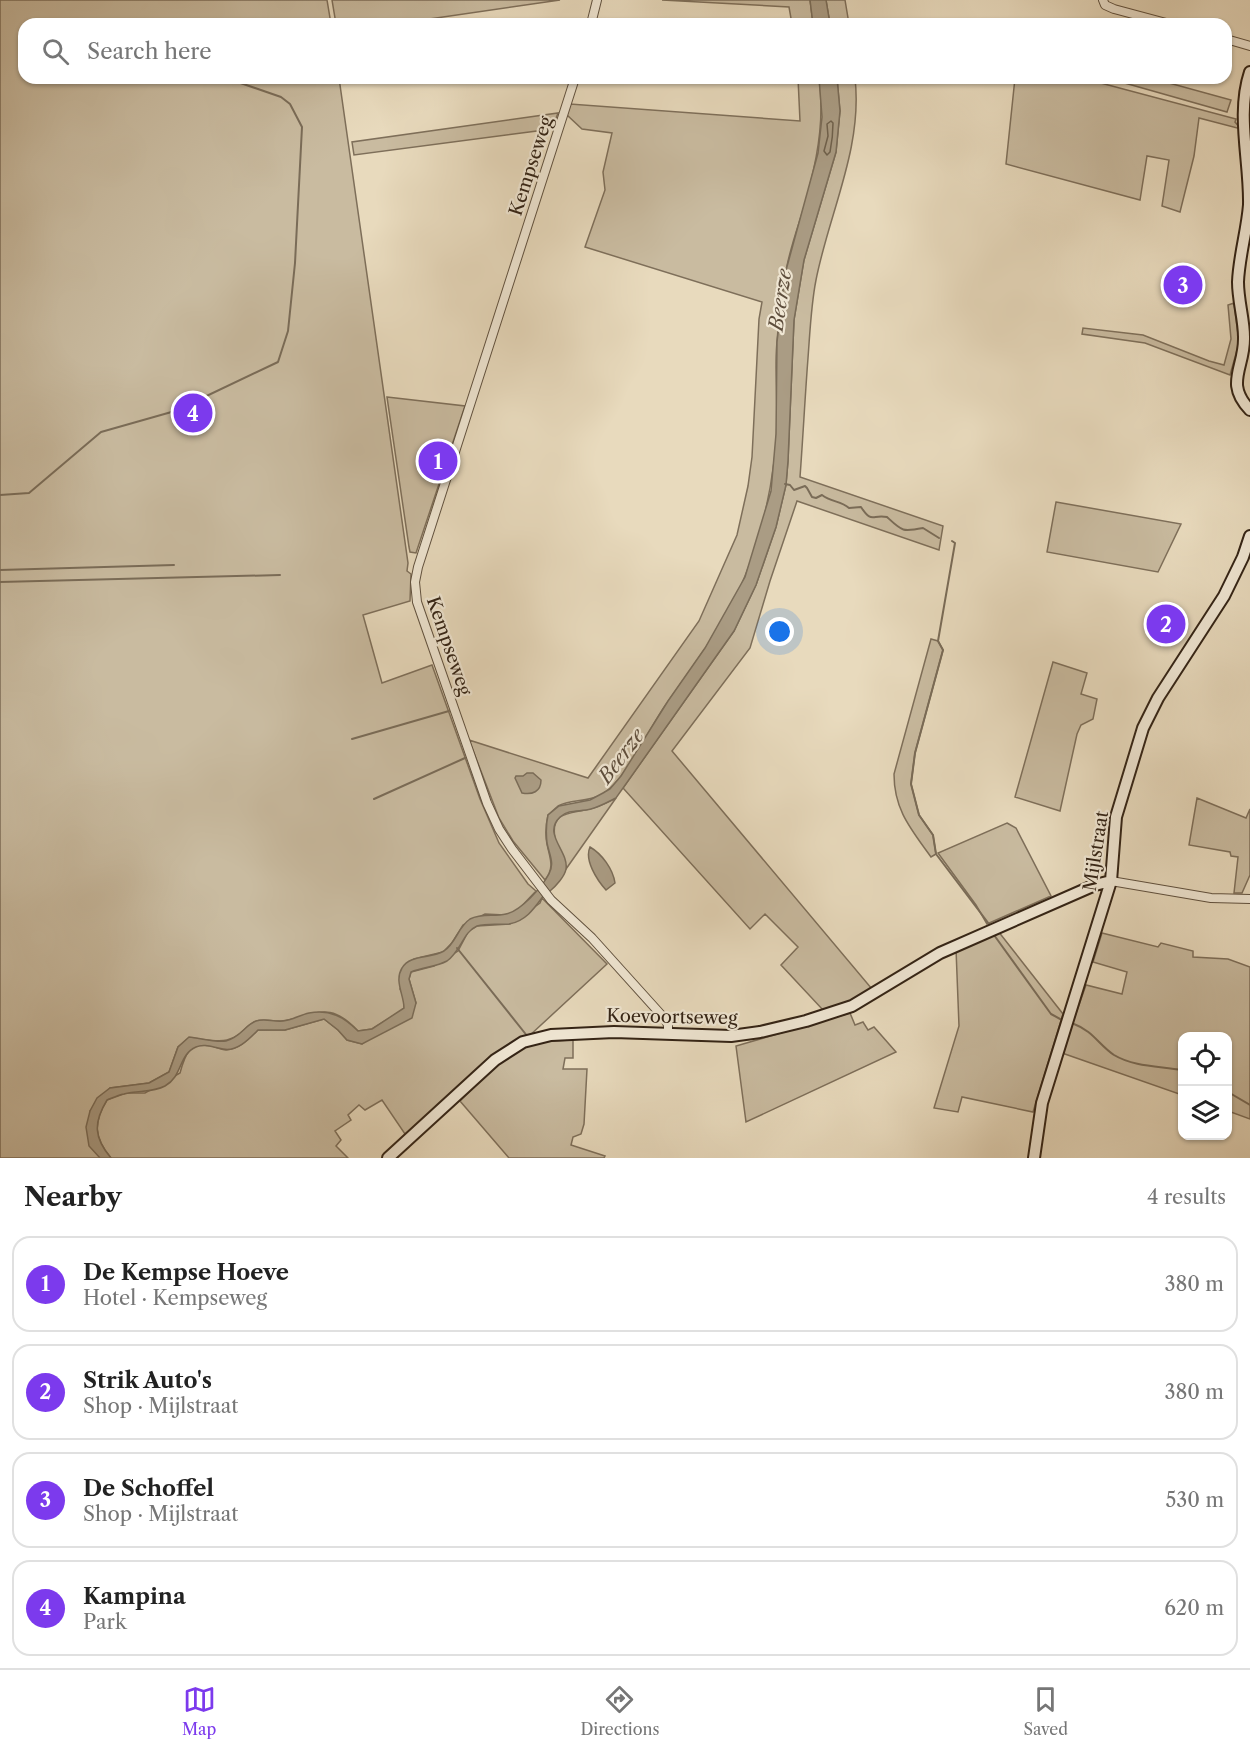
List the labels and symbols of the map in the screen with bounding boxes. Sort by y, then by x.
street label: Kempseweg [505,113,558,218]
pin: 3 [1164,262,1202,308]
water label: Beerze [764,266,796,334]
pin: 4 [174,390,212,436]
pin: 1 [418,438,458,484]
street label: Kempseweg [422,594,476,699]
pin: 2 [1146,602,1186,646]
your location [765,617,794,646]
water label: Beerze [591,723,650,790]
street label: Mijlstraat [1079,809,1113,893]
street label: Koevoortseweg [606,1005,738,1029]

